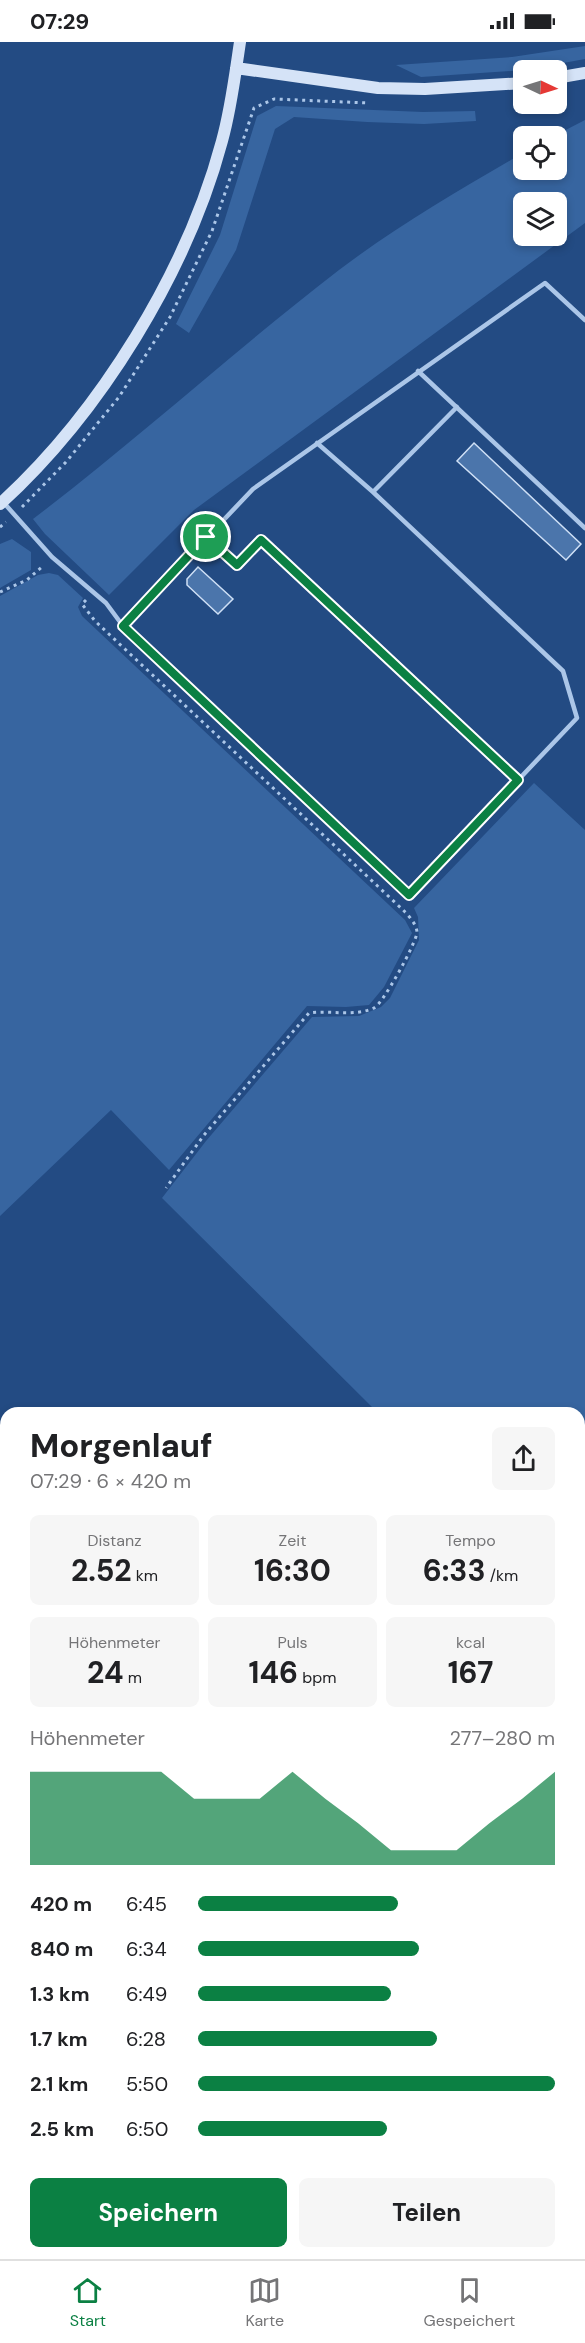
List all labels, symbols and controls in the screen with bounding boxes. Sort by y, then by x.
text: 07:29 [30,7,89,36]
north arrow [513,60,567,114]
map controls [513,60,567,246]
button: locate [513,126,567,180]
button: layers [513,192,567,246]
pin [180,511,231,562]
icon: arrive [189,520,222,553]
text: Morgenlauf [30,1424,212,1467]
button: share [492,1427,555,1490]
text: 07:29 · 6 × 420 m [30,1468,191,1494]
text: Distanz [87,1530,142,1551]
text: Zeit [279,1530,306,1551]
text: Tempo [445,1530,496,1551]
text: 2.52 [71,1551,132,1590]
text: 16:30 [254,1551,331,1590]
text: 6:33 [423,1551,485,1590]
text: km [132,1565,158,1586]
text: /km [485,1565,518,1586]
text: Höhenmeter [69,1632,160,1653]
text: Puls [277,1632,308,1653]
text: kcal [456,1632,485,1653]
text: 24 [87,1653,124,1692]
text: 146 [249,1653,298,1692]
text: 167 [448,1653,493,1692]
text: m [124,1667,142,1688]
text: bpm [298,1667,337,1688]
text: Höhenmeter [30,1725,145,1751]
text: 277–280 m [450,1725,555,1751]
text: 420 m [30,1891,92,1917]
text: 6:45 [126,1891,167,1917]
text: 840 m [30,1936,93,1962]
text: 6:34 [126,1936,167,1962]
text: 1.3 km [30,1981,89,2007]
text: 6:49 [126,1981,167,2007]
text: 1.7 km [30,2026,88,2052]
text: 6:28 [126,2026,166,2052]
text: 2.1 km [30,2071,88,2097]
text: 5:50 [126,2071,168,2097]
text: 2.5 km [30,2116,94,2142]
text: 6:50 [126,2116,168,2142]
button: Speichern [30,2178,287,2247]
button: Teilen [299,2178,555,2247]
tab: Start [70,2274,106,2331]
tab: Karte [245,2274,284,2331]
tab: Gespeichert [424,2274,515,2331]

